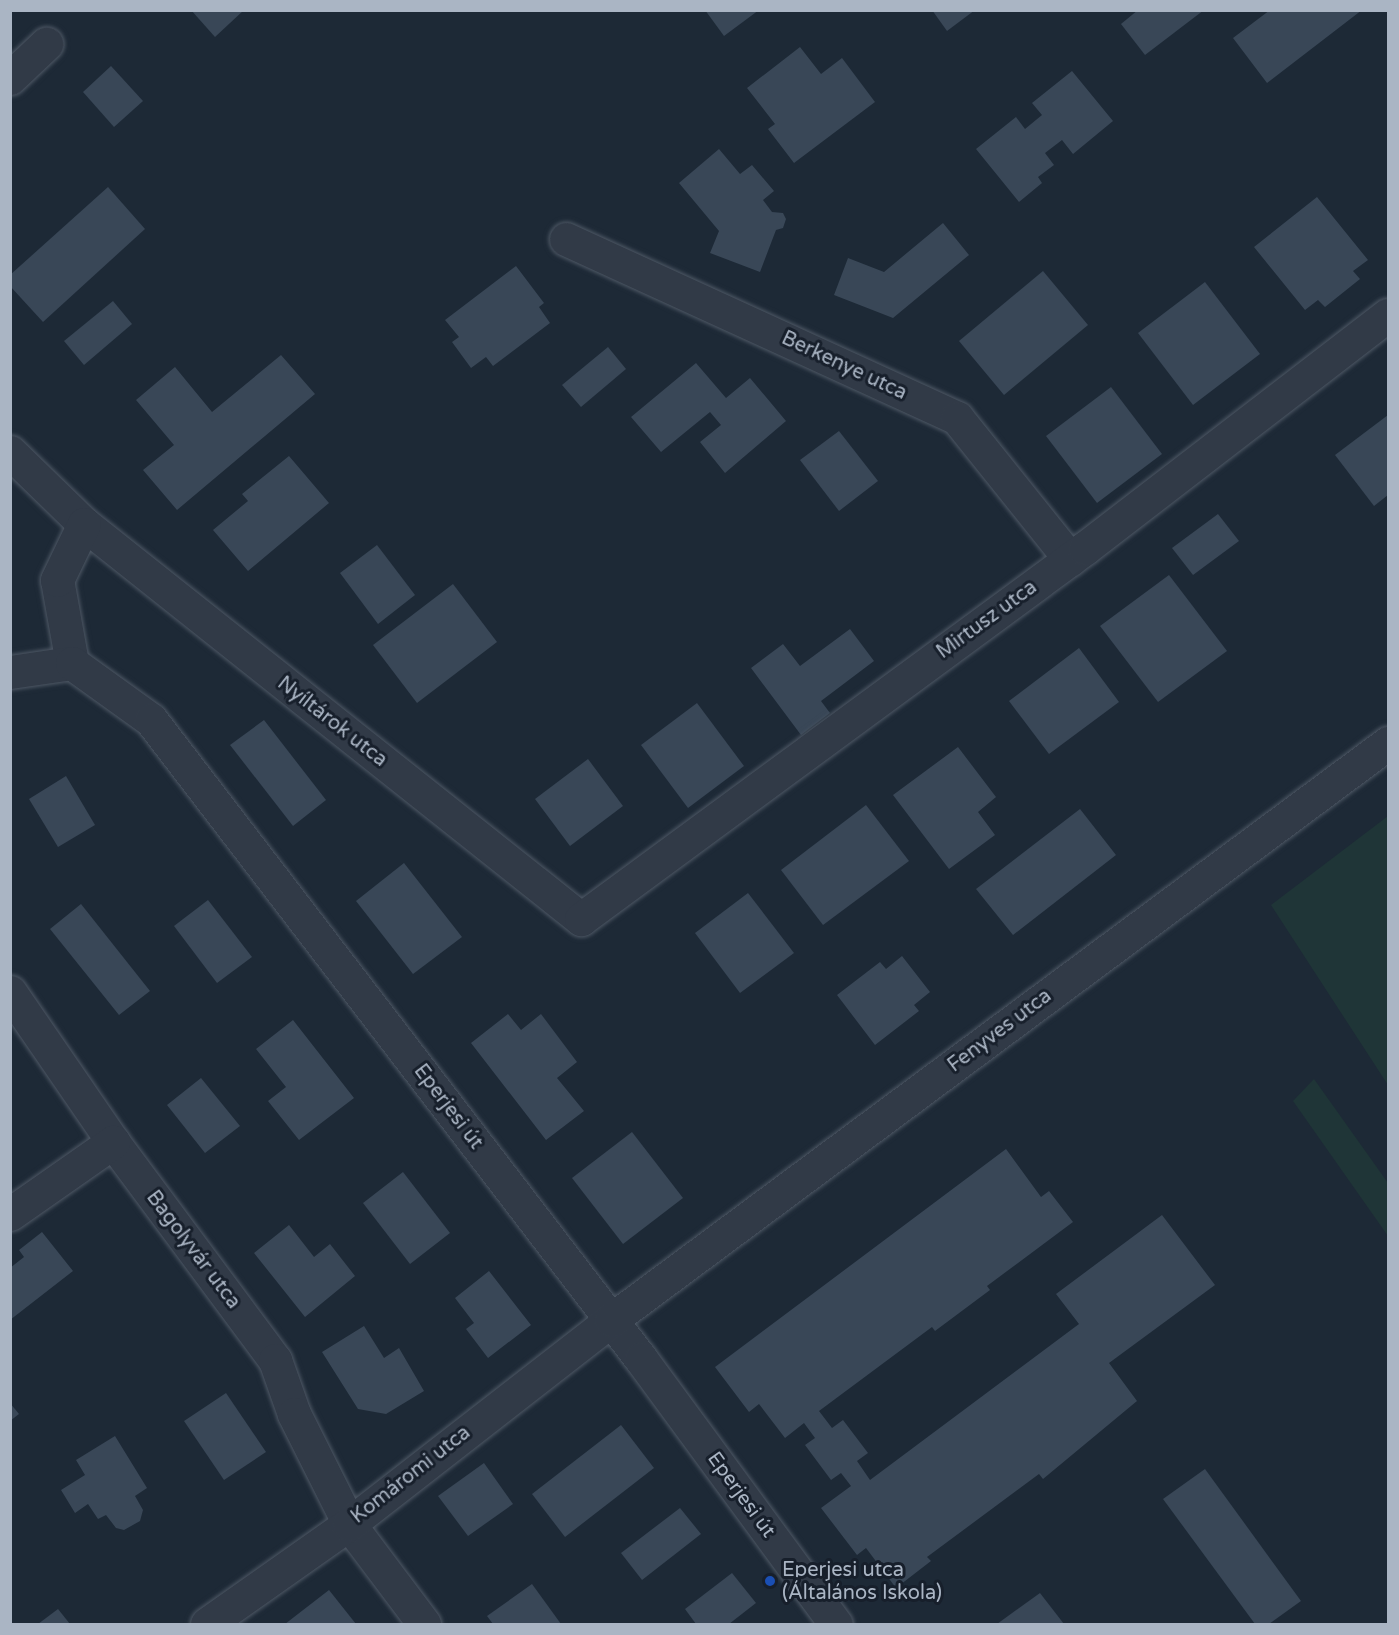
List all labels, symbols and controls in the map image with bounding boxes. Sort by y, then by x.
street label: Berkenye utca [778,326,910,406]
street label: Mirtusz utca [932,576,1042,664]
street label: Nyíltárok utca [272,672,392,772]
street label: Fenyves utca [943,984,1057,1078]
street label: Eperjesi út [408,1060,488,1154]
street label: Bagolyvár utca [141,1186,245,1314]
street label: Komáromi utca [347,1421,475,1529]
street label: Eperjesi út [702,1447,780,1543]
place label: Eperjesi utca (Általános Iskola) [782,1558,942,1605]
marker: Eperjesi utca (Általános Iskola) [763,1574,777,1588]

